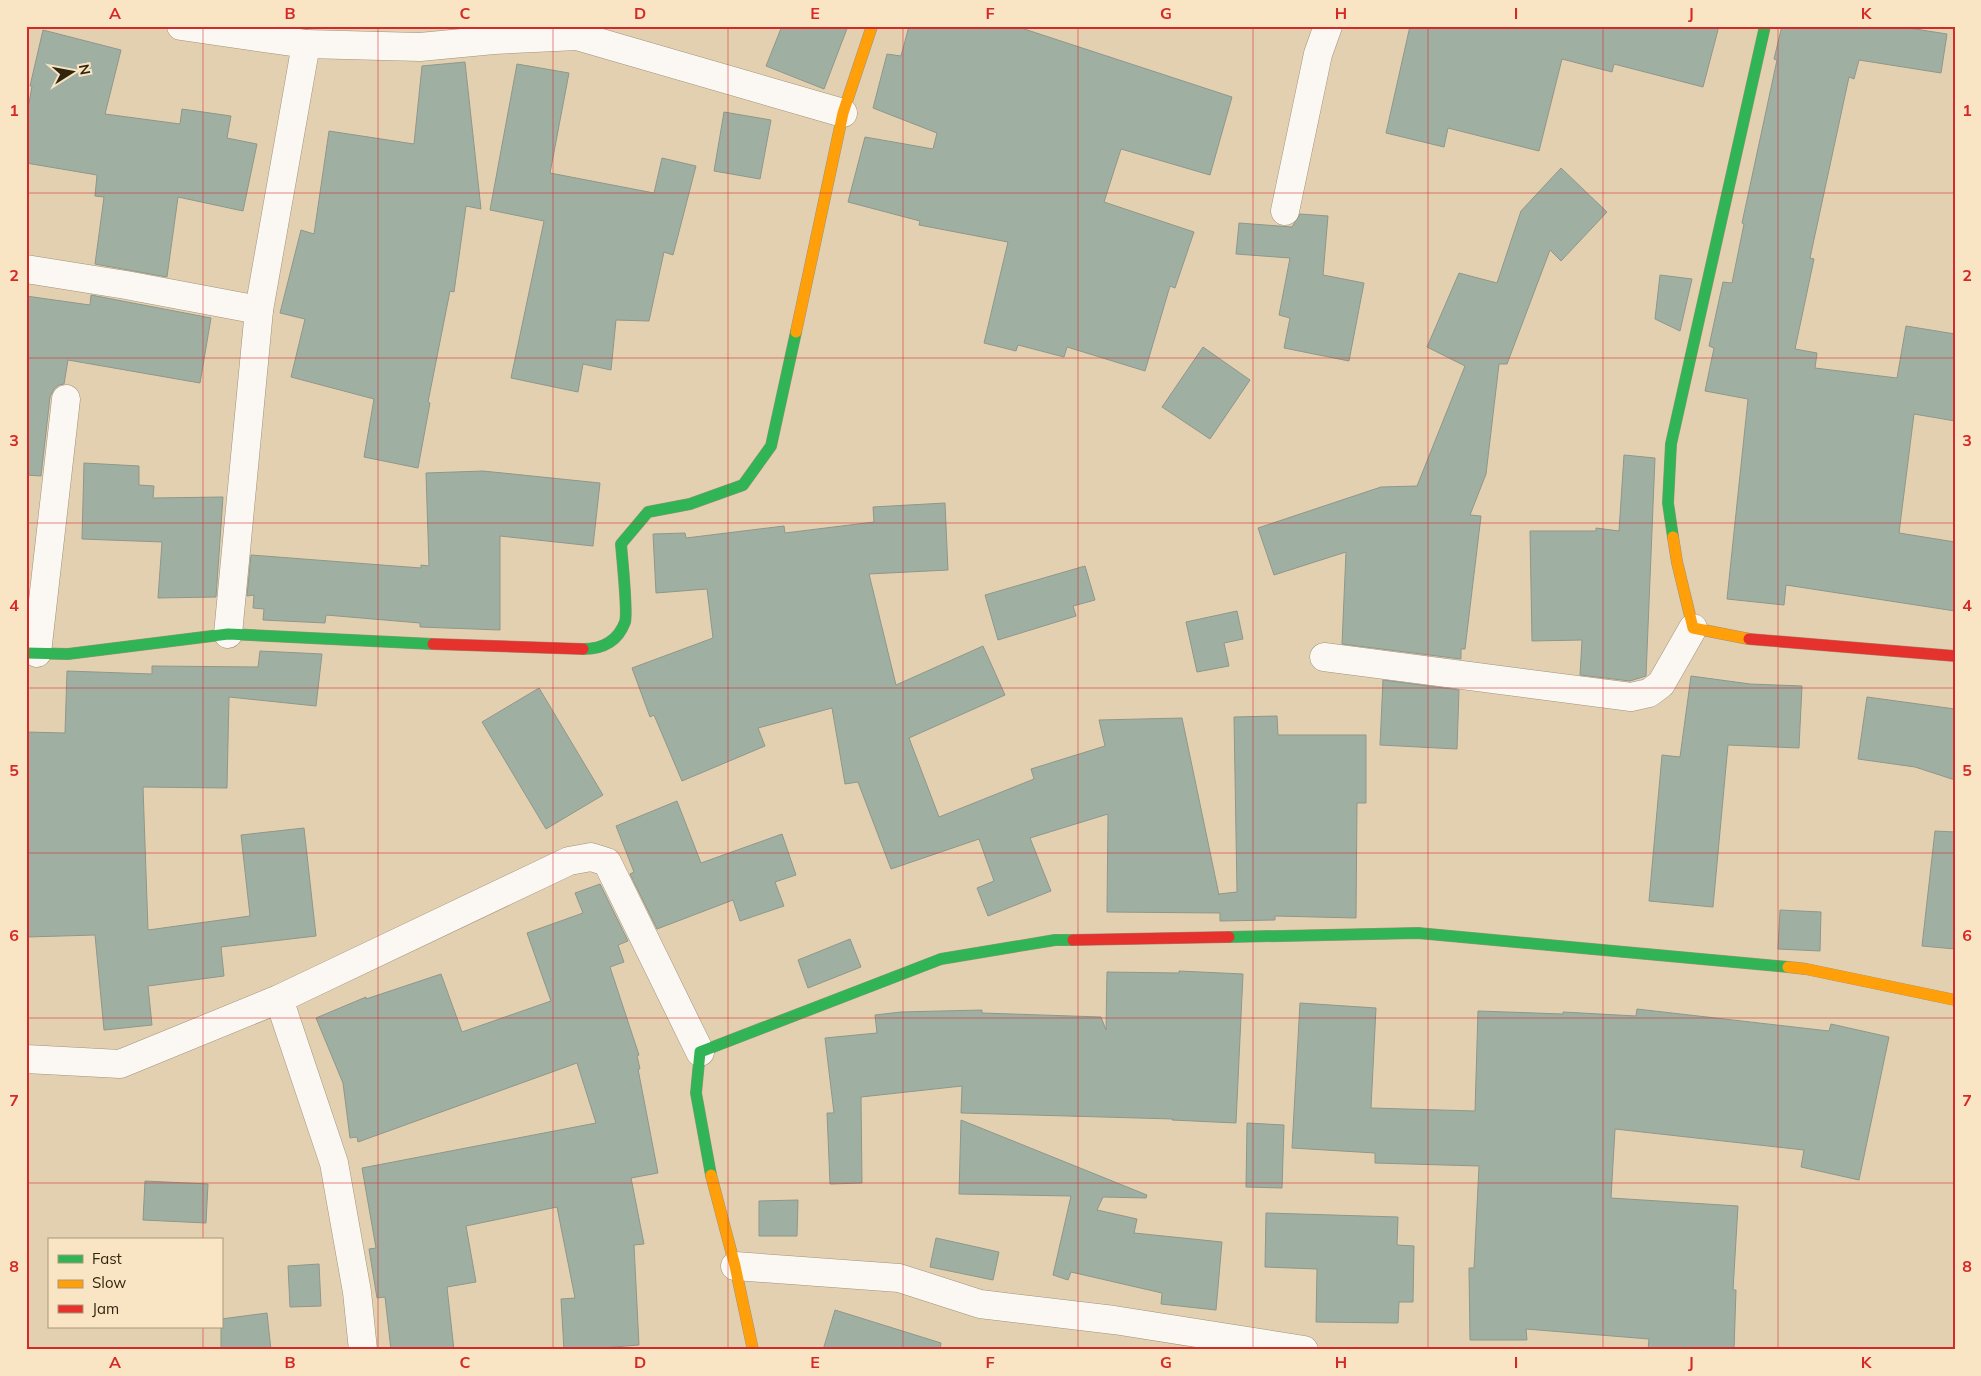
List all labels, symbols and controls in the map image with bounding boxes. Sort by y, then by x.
text: A [109,3,121,23]
text: B [284,3,296,23]
text: C [460,3,471,23]
text: D [634,3,646,23]
text: E [810,3,820,23]
text: F [985,3,995,23]
text: G [1160,3,1172,23]
text: H [1335,3,1347,23]
text: I [1514,3,1518,23]
text: J [1688,3,1694,23]
text: K [1861,3,1873,23]
north arrow [48,48,98,98]
text: N [75,63,95,76]
text: 1 [9,100,19,120]
text: 1 [1962,100,1972,120]
text: 2 [9,265,19,285]
text: 2 [1962,265,1972,285]
text: 3 [9,430,19,450]
text: 3 [1962,430,1972,450]
text: 4 [9,595,19,615]
text: 4 [1962,595,1972,615]
text: 5 [9,760,19,780]
text: 5 [1962,760,1972,780]
text: 6 [9,925,19,945]
text: 6 [1962,925,1972,945]
text: 7 [9,1090,19,1110]
text: 7 [1962,1090,1972,1110]
legend [48,1238,222,1328]
text: Fast [92,1249,122,1268]
text: 8 [9,1256,19,1276]
text: 8 [1962,1256,1972,1276]
text: Slow [92,1273,126,1292]
text: Jam [92,1299,119,1318]
text: A [109,1352,121,1372]
text: B [284,1352,296,1372]
text: C [460,1352,471,1372]
text: D [634,1352,646,1372]
text: E [810,1352,820,1372]
text: F [985,1352,995,1372]
text: G [1160,1352,1172,1372]
text: H [1335,1352,1347,1372]
text: I [1514,1352,1518,1372]
text: J [1688,1352,1694,1372]
text: K [1861,1352,1873,1372]

